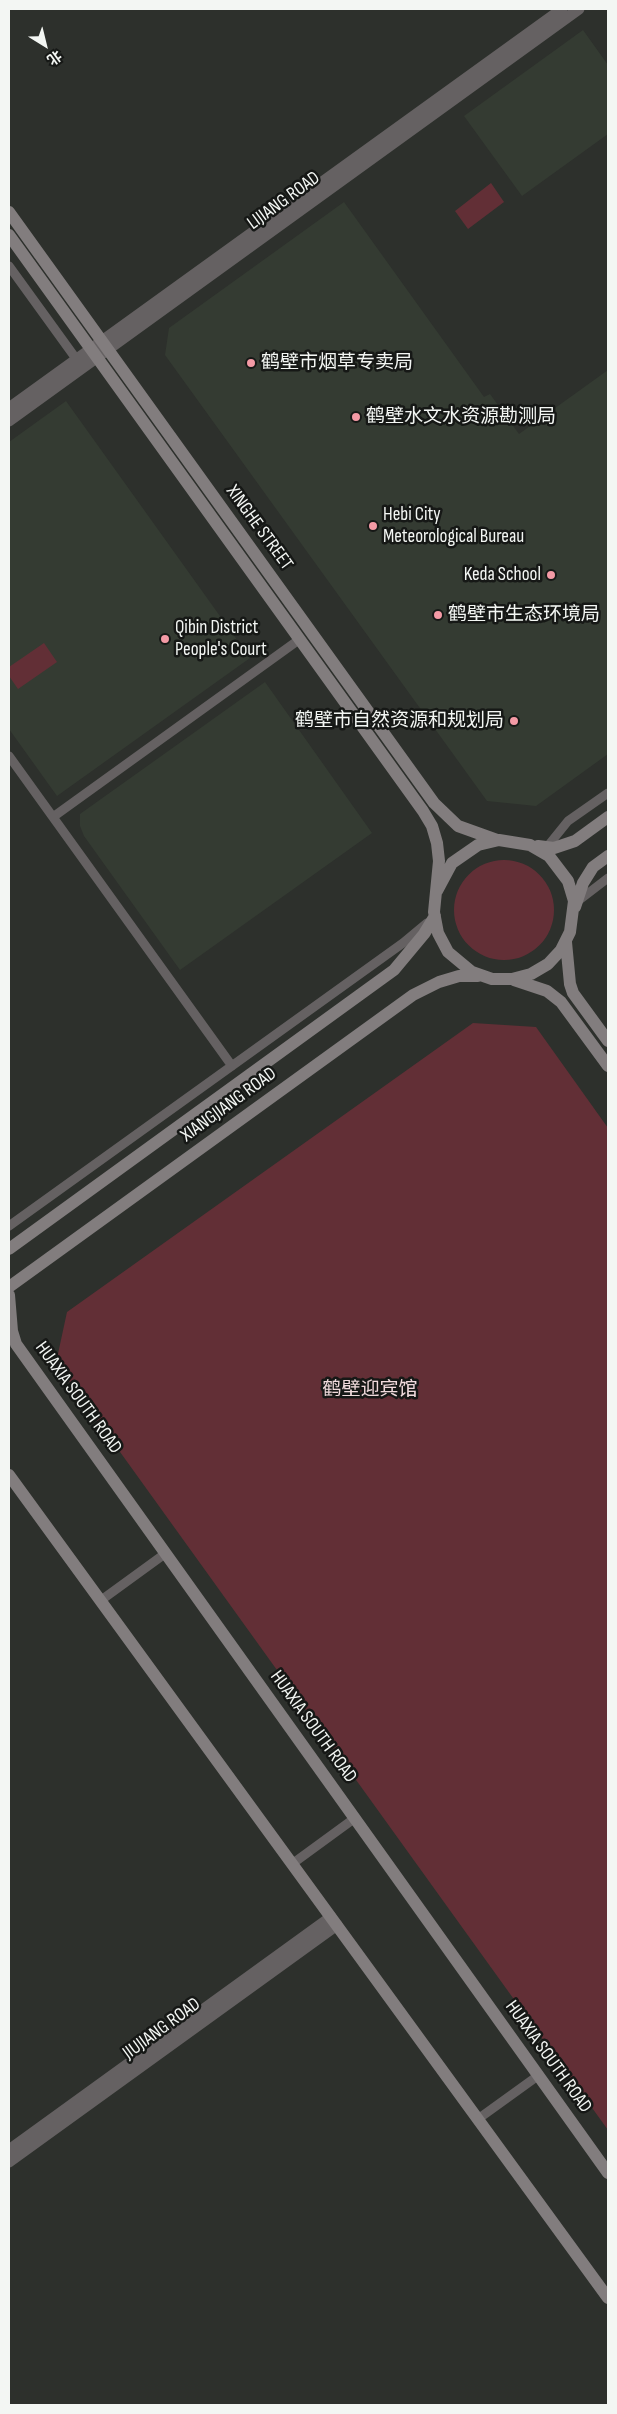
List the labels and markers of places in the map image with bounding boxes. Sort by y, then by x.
place label: 鹤壁市烟草专卖局 [261,352,413,374]
marker: 鹤壁市烟草专卖局 [245,357,257,369]
place label: 鹤壁水文水资源勘测局 [366,406,556,428]
marker: 鹤壁水文水资源勘测局 [350,411,362,423]
place label: Hebi City Meteorological Bureau [383,504,524,548]
marker: Hebi City Meteorological Bureau [367,520,379,532]
place label: Keda School [464,564,541,586]
marker: Keda School [545,569,557,581]
place label: 鹤壁市生态环境局 [448,604,600,626]
marker: 鹤壁市生态环境局 [432,609,444,621]
place label: Qibin District People's Court [175,617,267,661]
marker: Qibin District People's Court [159,633,171,645]
place label: 鹤壁市自然资源和规划局 [295,710,504,732]
marker: 鹤壁市自然资源和规划局 [508,715,520,727]

